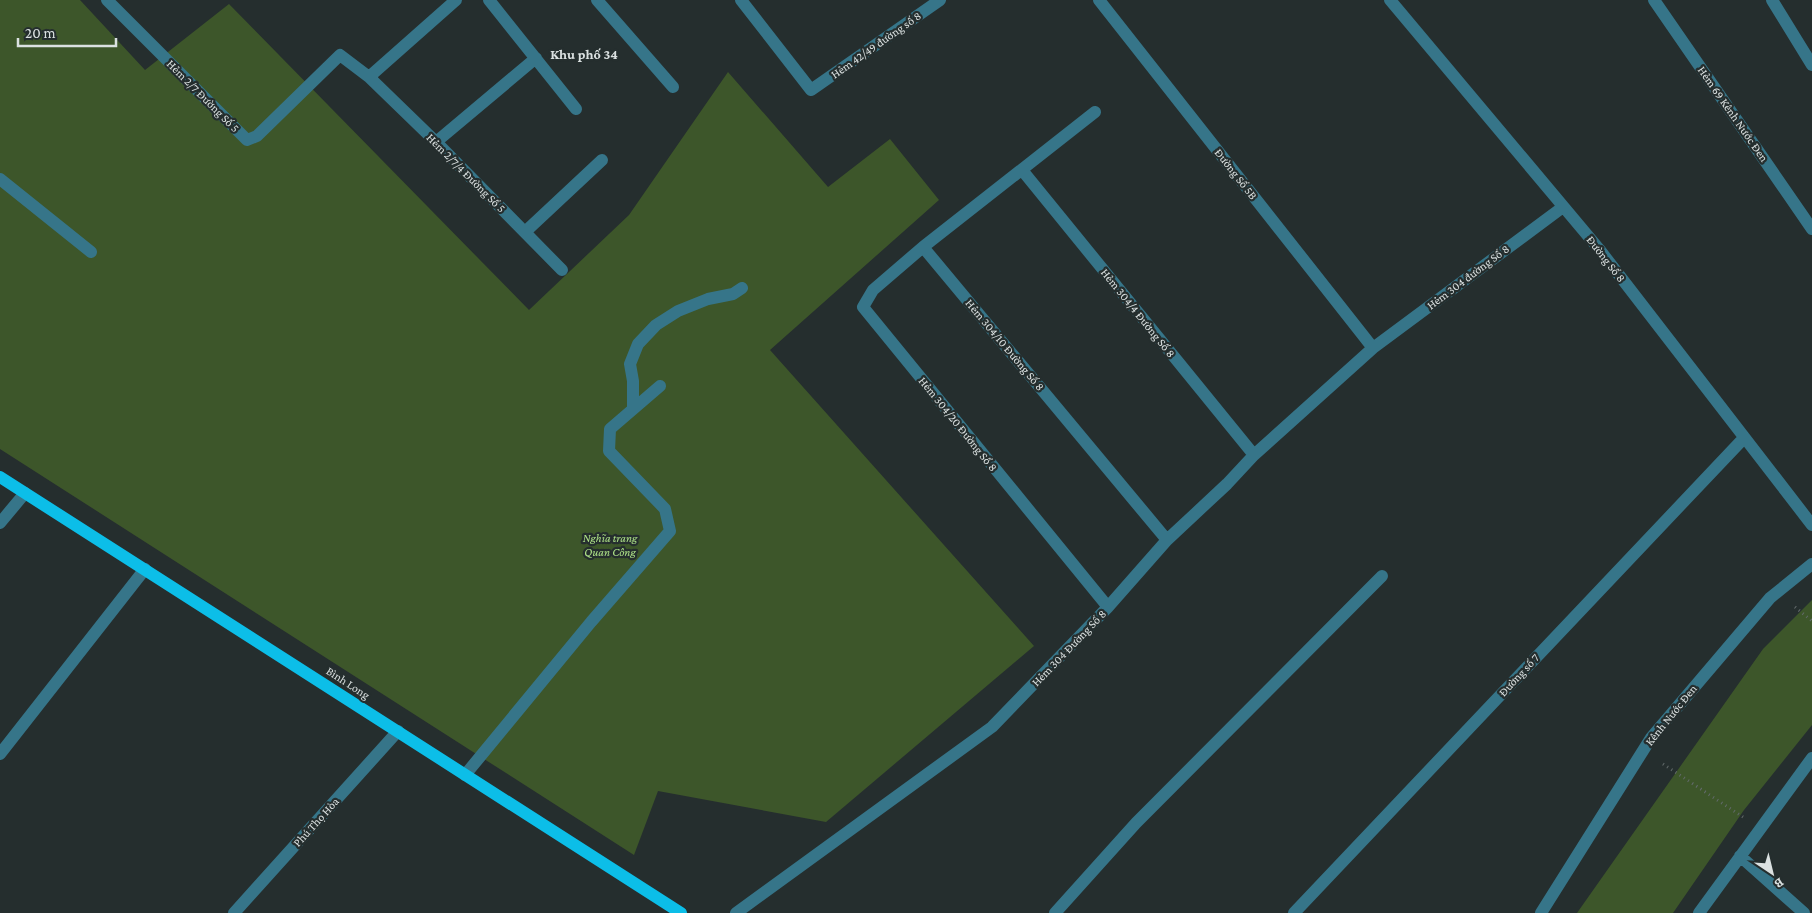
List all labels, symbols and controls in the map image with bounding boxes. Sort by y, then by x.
street label: Hẻm 42/49 đường số 8 [828,9,924,81]
scale bar [18,15,115,47]
text: 20 m [25,25,56,41]
district label: Khu phố 34 [550,46,618,62]
street label: Hẻm 2/7 Đường Số 5 [164,57,242,135]
street label: Hẻm 69 Kênh Nước Đen [1695,64,1772,165]
street label: Hẻm 2/7/4 Đường Số 5 [424,131,508,215]
street label: Đường Số 5B [1212,146,1261,203]
street label: Đường Số 8 [1584,233,1628,285]
street label: Hẻm 304 đường Số 8 [1424,242,1512,312]
street label: Hẻm 304/4 Đường Số 8 [1098,266,1178,360]
street label: Hẻm 304/10 Đường Số 8 [963,296,1047,394]
street label: Hẻm 304/20 Đường Số 8 [916,374,1000,474]
park label: Nghĩa trang Quan Công [583,531,638,559]
street label: Hẻm 304 Đường Số 8 [1029,607,1109,689]
street label: Đường số 7 [1496,650,1543,699]
street label: Bình Long [324,664,373,702]
street label: Kênh Nước Đen [1642,681,1700,748]
street label: Phú Thọ Hòa [290,794,342,850]
north arrow [1747,848,1797,898]
text: B [1771,875,1787,893]

